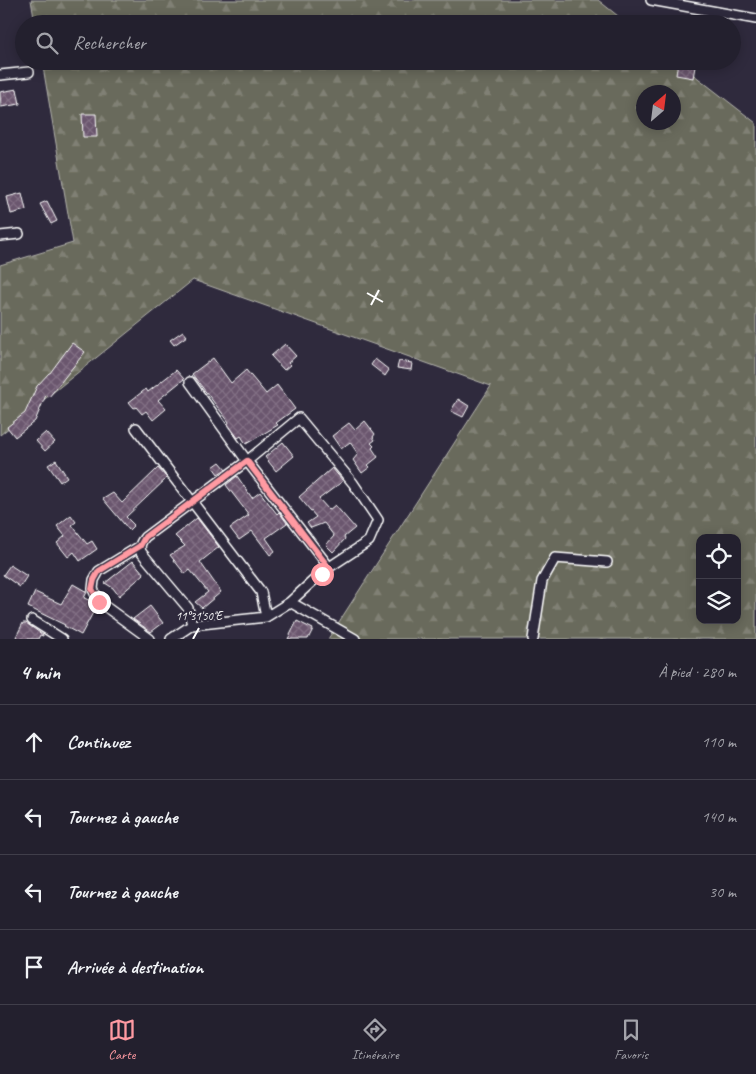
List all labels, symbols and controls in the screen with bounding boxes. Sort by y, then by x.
search box [15,15,741,70]
icon: search [33,29,61,57]
text: Rechercher [73,31,146,55]
north arrow [636,85,681,130]
map controls [696,534,741,624]
button: locate [696,534,741,579]
route start [311,563,334,586]
button: layers [696,579,741,624]
route end [88,591,111,614]
text: 11°31'50"E [176,608,224,624]
text: 4 min [20,659,60,685]
text: À pied · 280 m [658,662,736,682]
icon: ahead [20,728,48,756]
text: Continuez [67,730,130,754]
text: 110 m [702,732,736,752]
icon: left [20,803,48,831]
text: Tournez à gauche [67,805,178,829]
text: 140 m [702,807,736,827]
icon: left [20,878,48,906]
text: Tournez à gauche [67,880,178,904]
text: 30 m [709,882,736,902]
icon: arrive [20,953,48,981]
text: Arrivée à destination [67,955,203,979]
tab: Carte [108,1016,136,1063]
tab: Itinéraire [351,1016,399,1063]
tab: Favoris [614,1016,648,1063]

